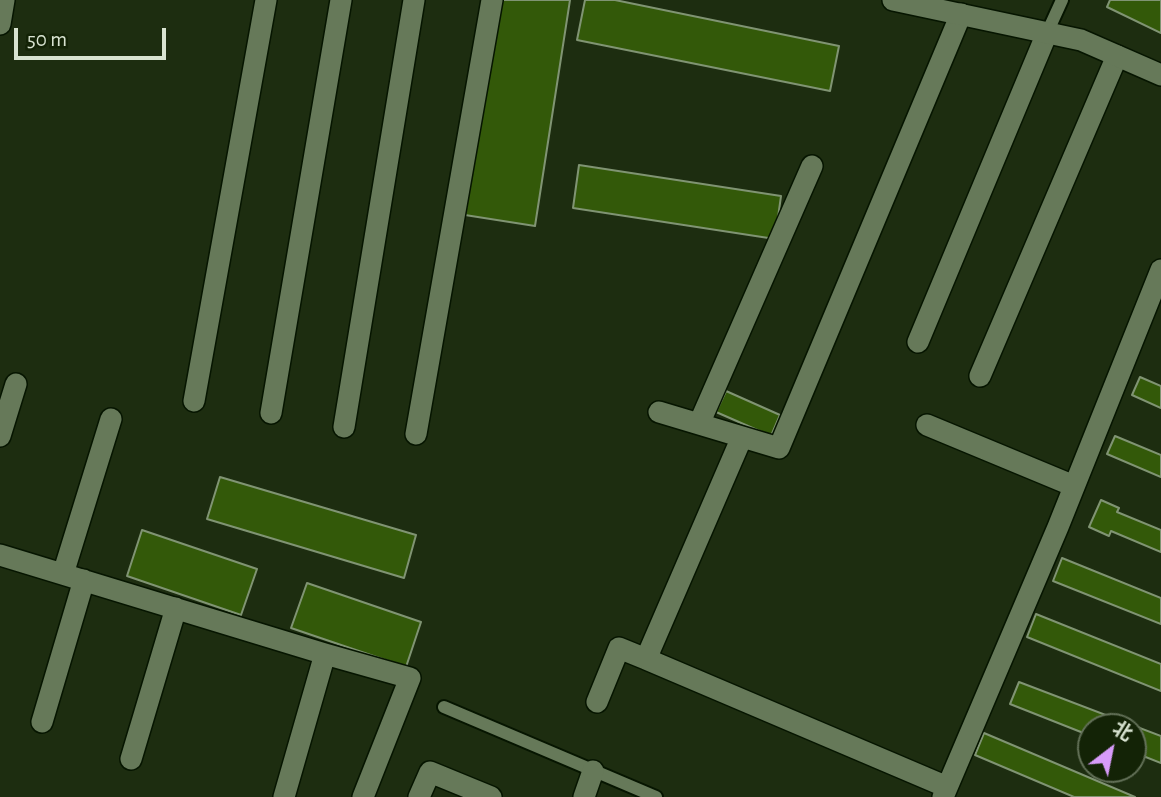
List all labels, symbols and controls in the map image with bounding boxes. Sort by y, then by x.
scale bar [18,14,170,58]
text: 50 m [27,29,67,50]
north arrow [1077,713,1147,783]
text: 北 [1109,718,1135,745]

